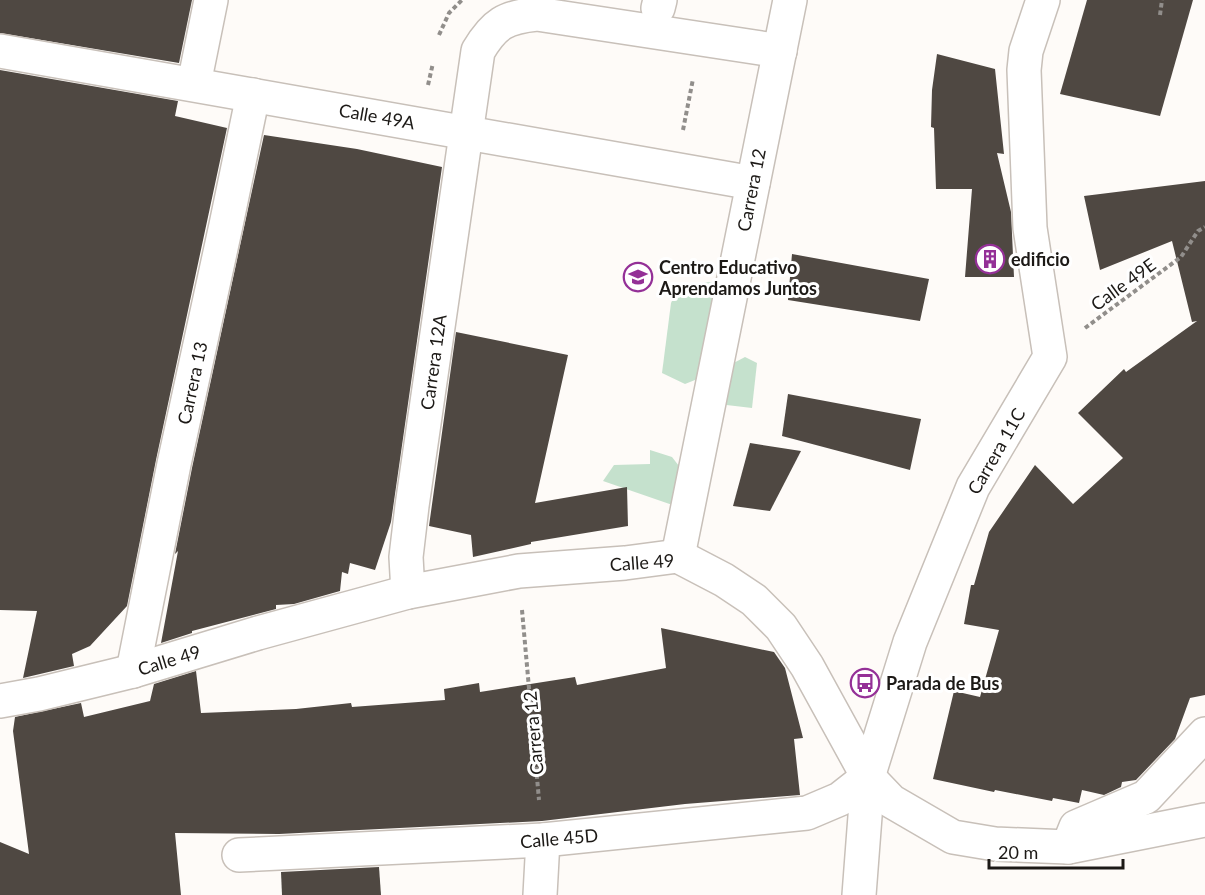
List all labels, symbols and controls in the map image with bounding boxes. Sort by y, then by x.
street label: Calle 49A [337,99,417,134]
street label: Carrera 12 [732,147,770,233]
building icon: edificio [974,243,1006,275]
place label: edificio [1011,248,1070,270]
street label: Calle 49E [1086,253,1160,315]
place label: Centro Educativo Aprendamos Juntos [658,256,817,299]
school or university icon: Centro Educativo Aprendamos Juntos [622,261,654,293]
street label: Carrera 12A [415,312,451,411]
street label: Carrera 13 [173,340,211,426]
street label: Carrera 11C [962,404,1030,498]
street label: Calle 49 [609,549,675,575]
street label: Calle 49 [135,640,203,680]
bus stop icon: Parada de Bus [849,667,881,699]
place label: Parada de Bus [886,672,999,694]
street label: Carrera 12 [518,690,548,776]
street label: Calle 45D [519,824,599,852]
scale bar [989,832,1122,870]
text: 20 m [998,841,1038,863]

